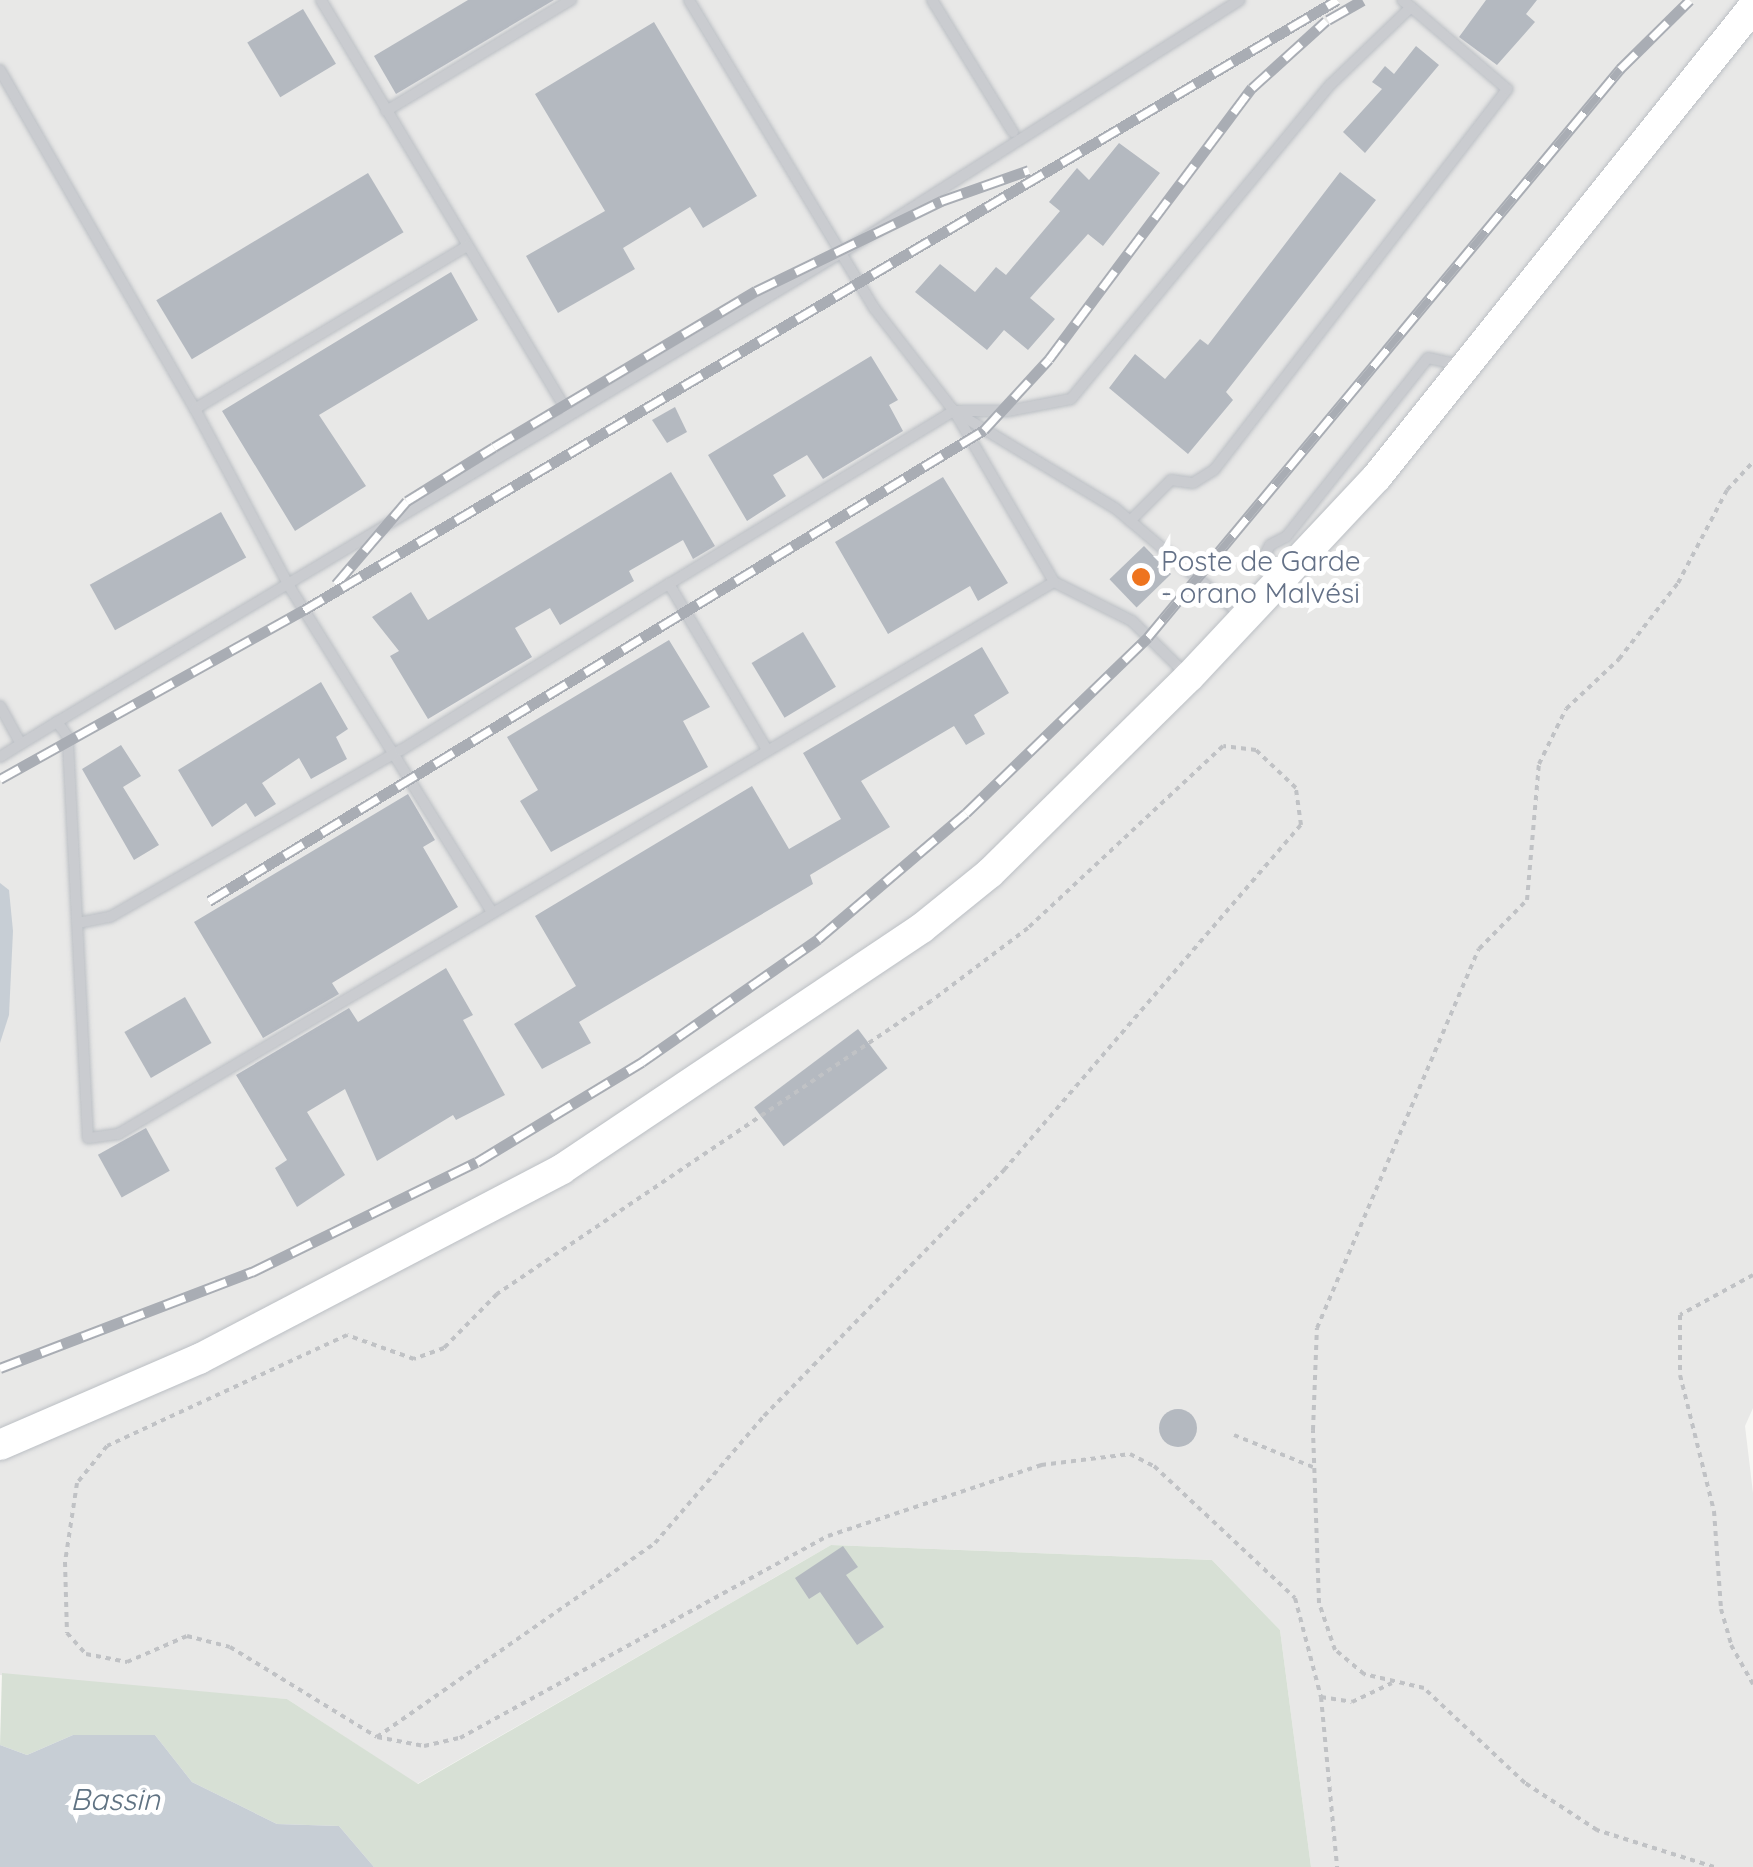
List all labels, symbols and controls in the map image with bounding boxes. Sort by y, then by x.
place label: Poste de Garde - orano Malvési [1161,544,1360,610]
marker: Poste de Garde - orano Malvési [1130,566,1152,588]
water label: Bassin [70,1781,160,1817]

